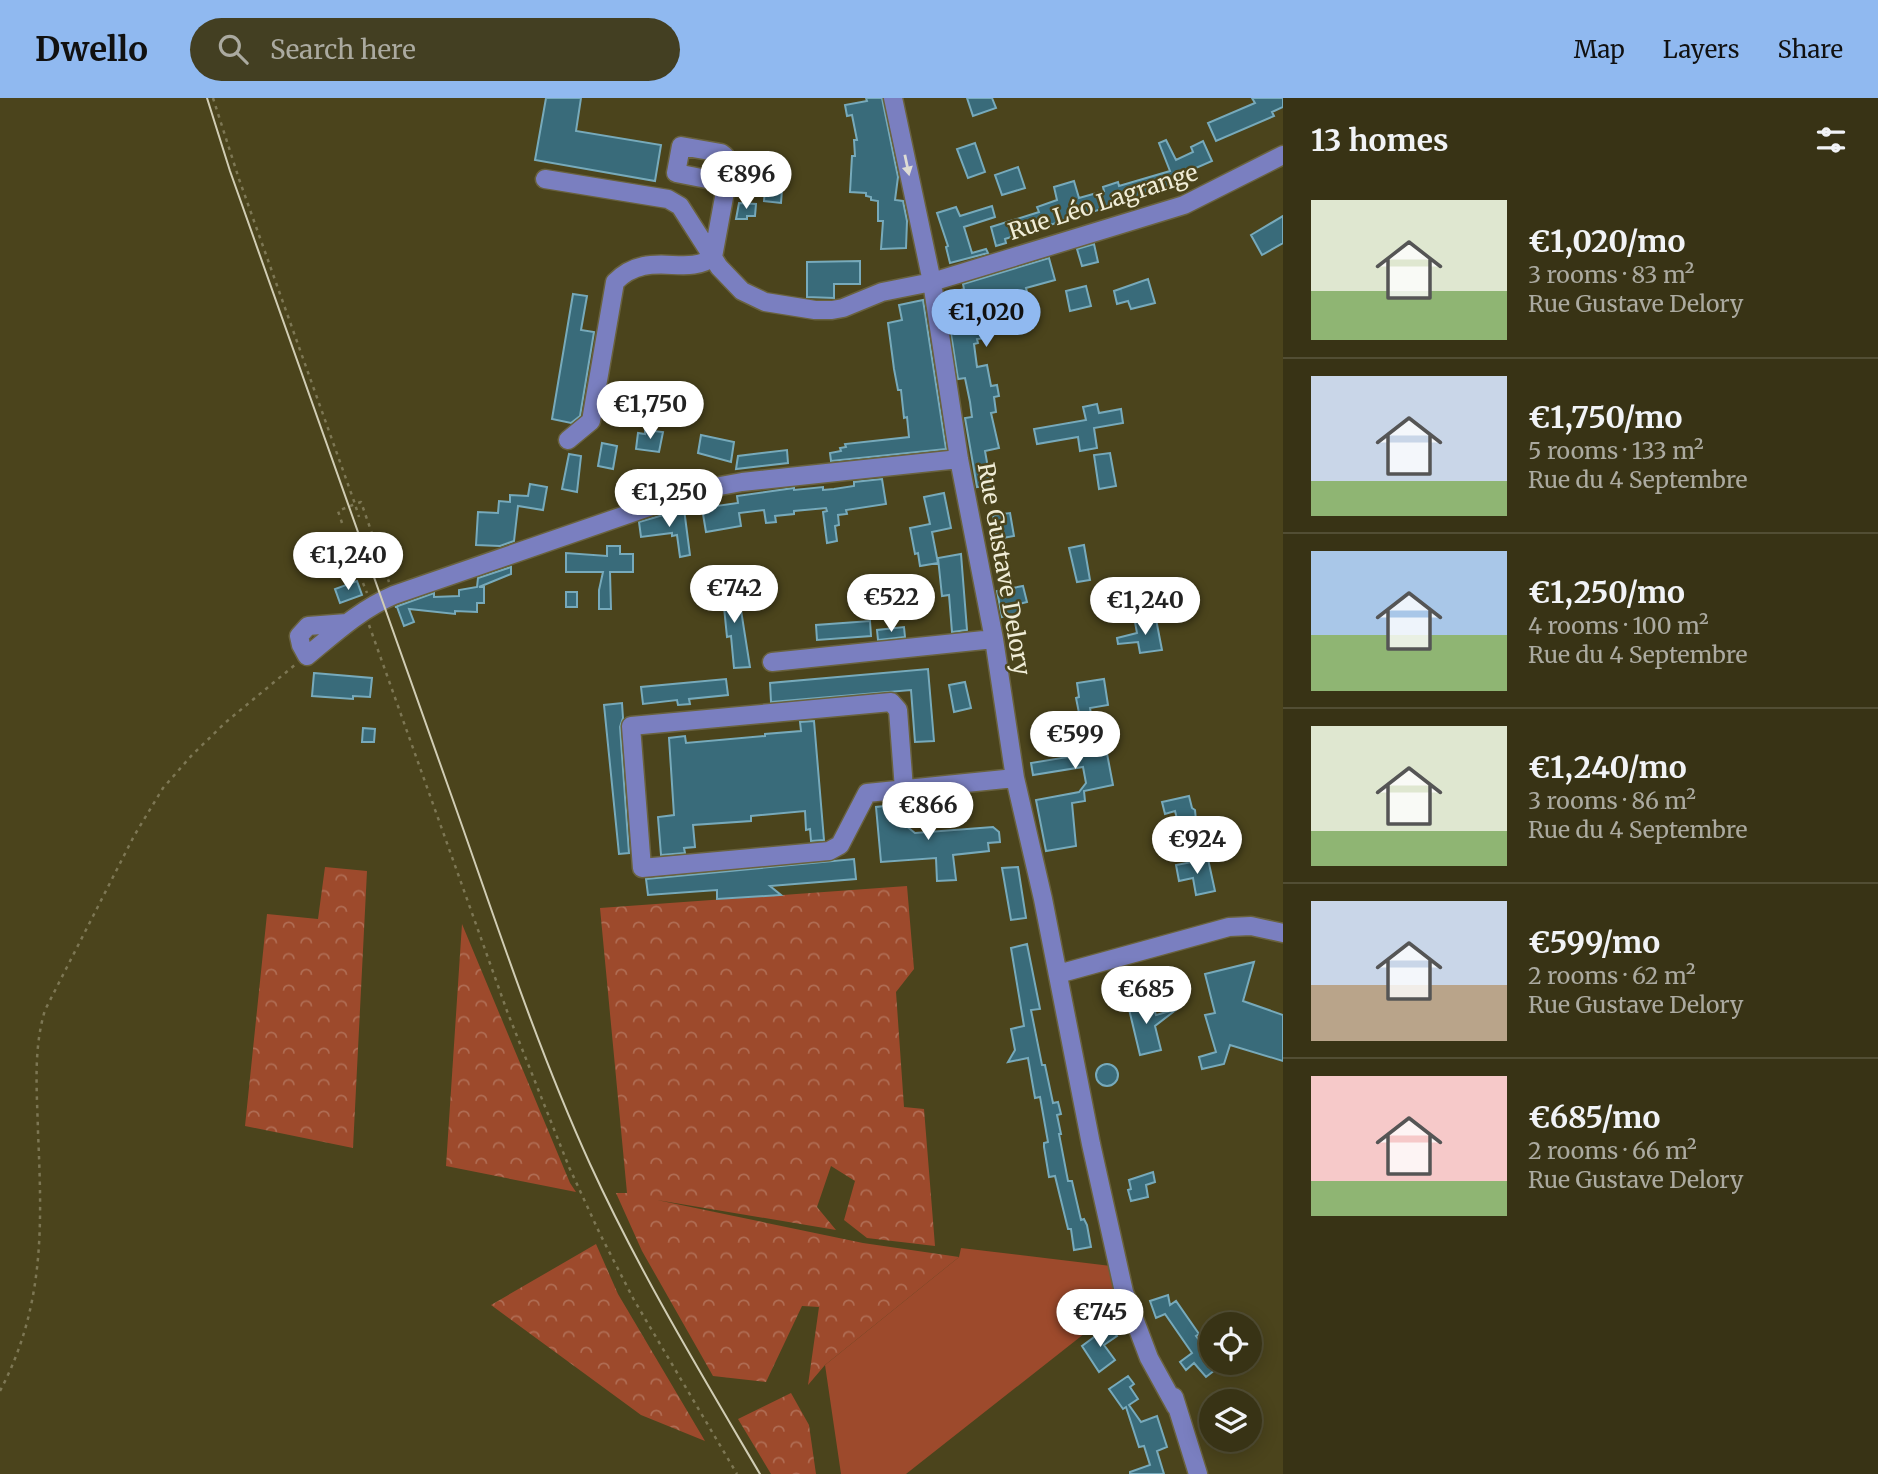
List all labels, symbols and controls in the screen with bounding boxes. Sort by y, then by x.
search box [190,18,680,81]
text: Dwello [35,29,148,70]
icon: search [214,30,252,68]
text: Search here [270,33,416,66]
text: Map [1574,34,1625,65]
text: Layers [1663,34,1739,65]
text: Share [1777,34,1843,65]
text: 13 homes [1311,121,1449,159]
icon: filters [1812,121,1850,159]
pin: €896 [705,152,787,211]
one-way arrow [901,154,912,176]
street label: Rue Léo Lagrange [1004,157,1201,246]
text: €896 [717,159,775,188]
text: €1,020/mo [1528,222,1685,260]
icon: home [1367,228,1451,312]
text: 3 rooms · 83 m² [1528,260,1694,289]
pin: €1,020 [929,289,1043,349]
text: Rue Gustave Delory [1528,289,1743,318]
text: €1,020 [948,297,1024,326]
pin: €1,750 [593,382,707,441]
text: €1,750 [613,389,687,418]
text: €1,750/mo [1528,398,1682,436]
icon: home [1367,404,1451,488]
text: 5 rooms · 133 m² [1528,436,1704,465]
street label: Rue Gustave Delory [972,460,1038,678]
text: Rue du 4 Septembre [1528,465,1748,494]
pin: €1,250 [612,470,726,529]
text: €1,250 [631,477,707,506]
pin: €1,240 [291,532,405,592]
text: €1,240 [309,540,387,569]
pin: €742 [693,566,775,625]
text: €742 [706,573,762,602]
text: €1,250/mo [1528,573,1685,611]
pin: €522 [850,574,932,634]
pin: €1,240 [1088,578,1202,637]
icon: home [1367,579,1451,663]
text: €522 [863,582,919,611]
text: €1,240 [1106,585,1184,614]
text: 4 rooms · 100 m² [1528,611,1709,640]
text: Rue du 4 Septembre [1528,640,1748,669]
pin: €599 [1034,712,1116,771]
text: €599 [1046,719,1104,748]
text: €1,240/mo [1528,748,1687,786]
icon: home [1367,754,1451,838]
pin: €866 [887,782,969,842]
text: 3 rooms · 86 m² [1528,786,1696,815]
text: €866 [898,790,958,819]
text: Rue du 4 Septembre [1528,815,1748,844]
pin: €924 [1156,816,1238,876]
text: €924 [1168,824,1226,853]
text: €599/mo [1528,923,1660,961]
icon: home [1367,929,1451,1013]
text: 2 rooms · 62 m² [1528,961,1696,990]
pin: €685 [1105,967,1187,1026]
text: €685 [1117,974,1175,1003]
text: Rue Gustave Delory [1528,990,1743,1019]
text: €685/mo [1528,1098,1660,1136]
icon: home [1367,1104,1451,1188]
text: 2 rooms · 66 m² [1528,1136,1697,1165]
text: Rue Gustave Delory [1528,1165,1743,1194]
pin: €745 [1059,1290,1141,1349]
text: €745 [1072,1297,1128,1326]
map controls [1199,1312,1262,1452]
button: locate [1199,1312,1262,1375]
button: layers [1199,1389,1262,1452]

